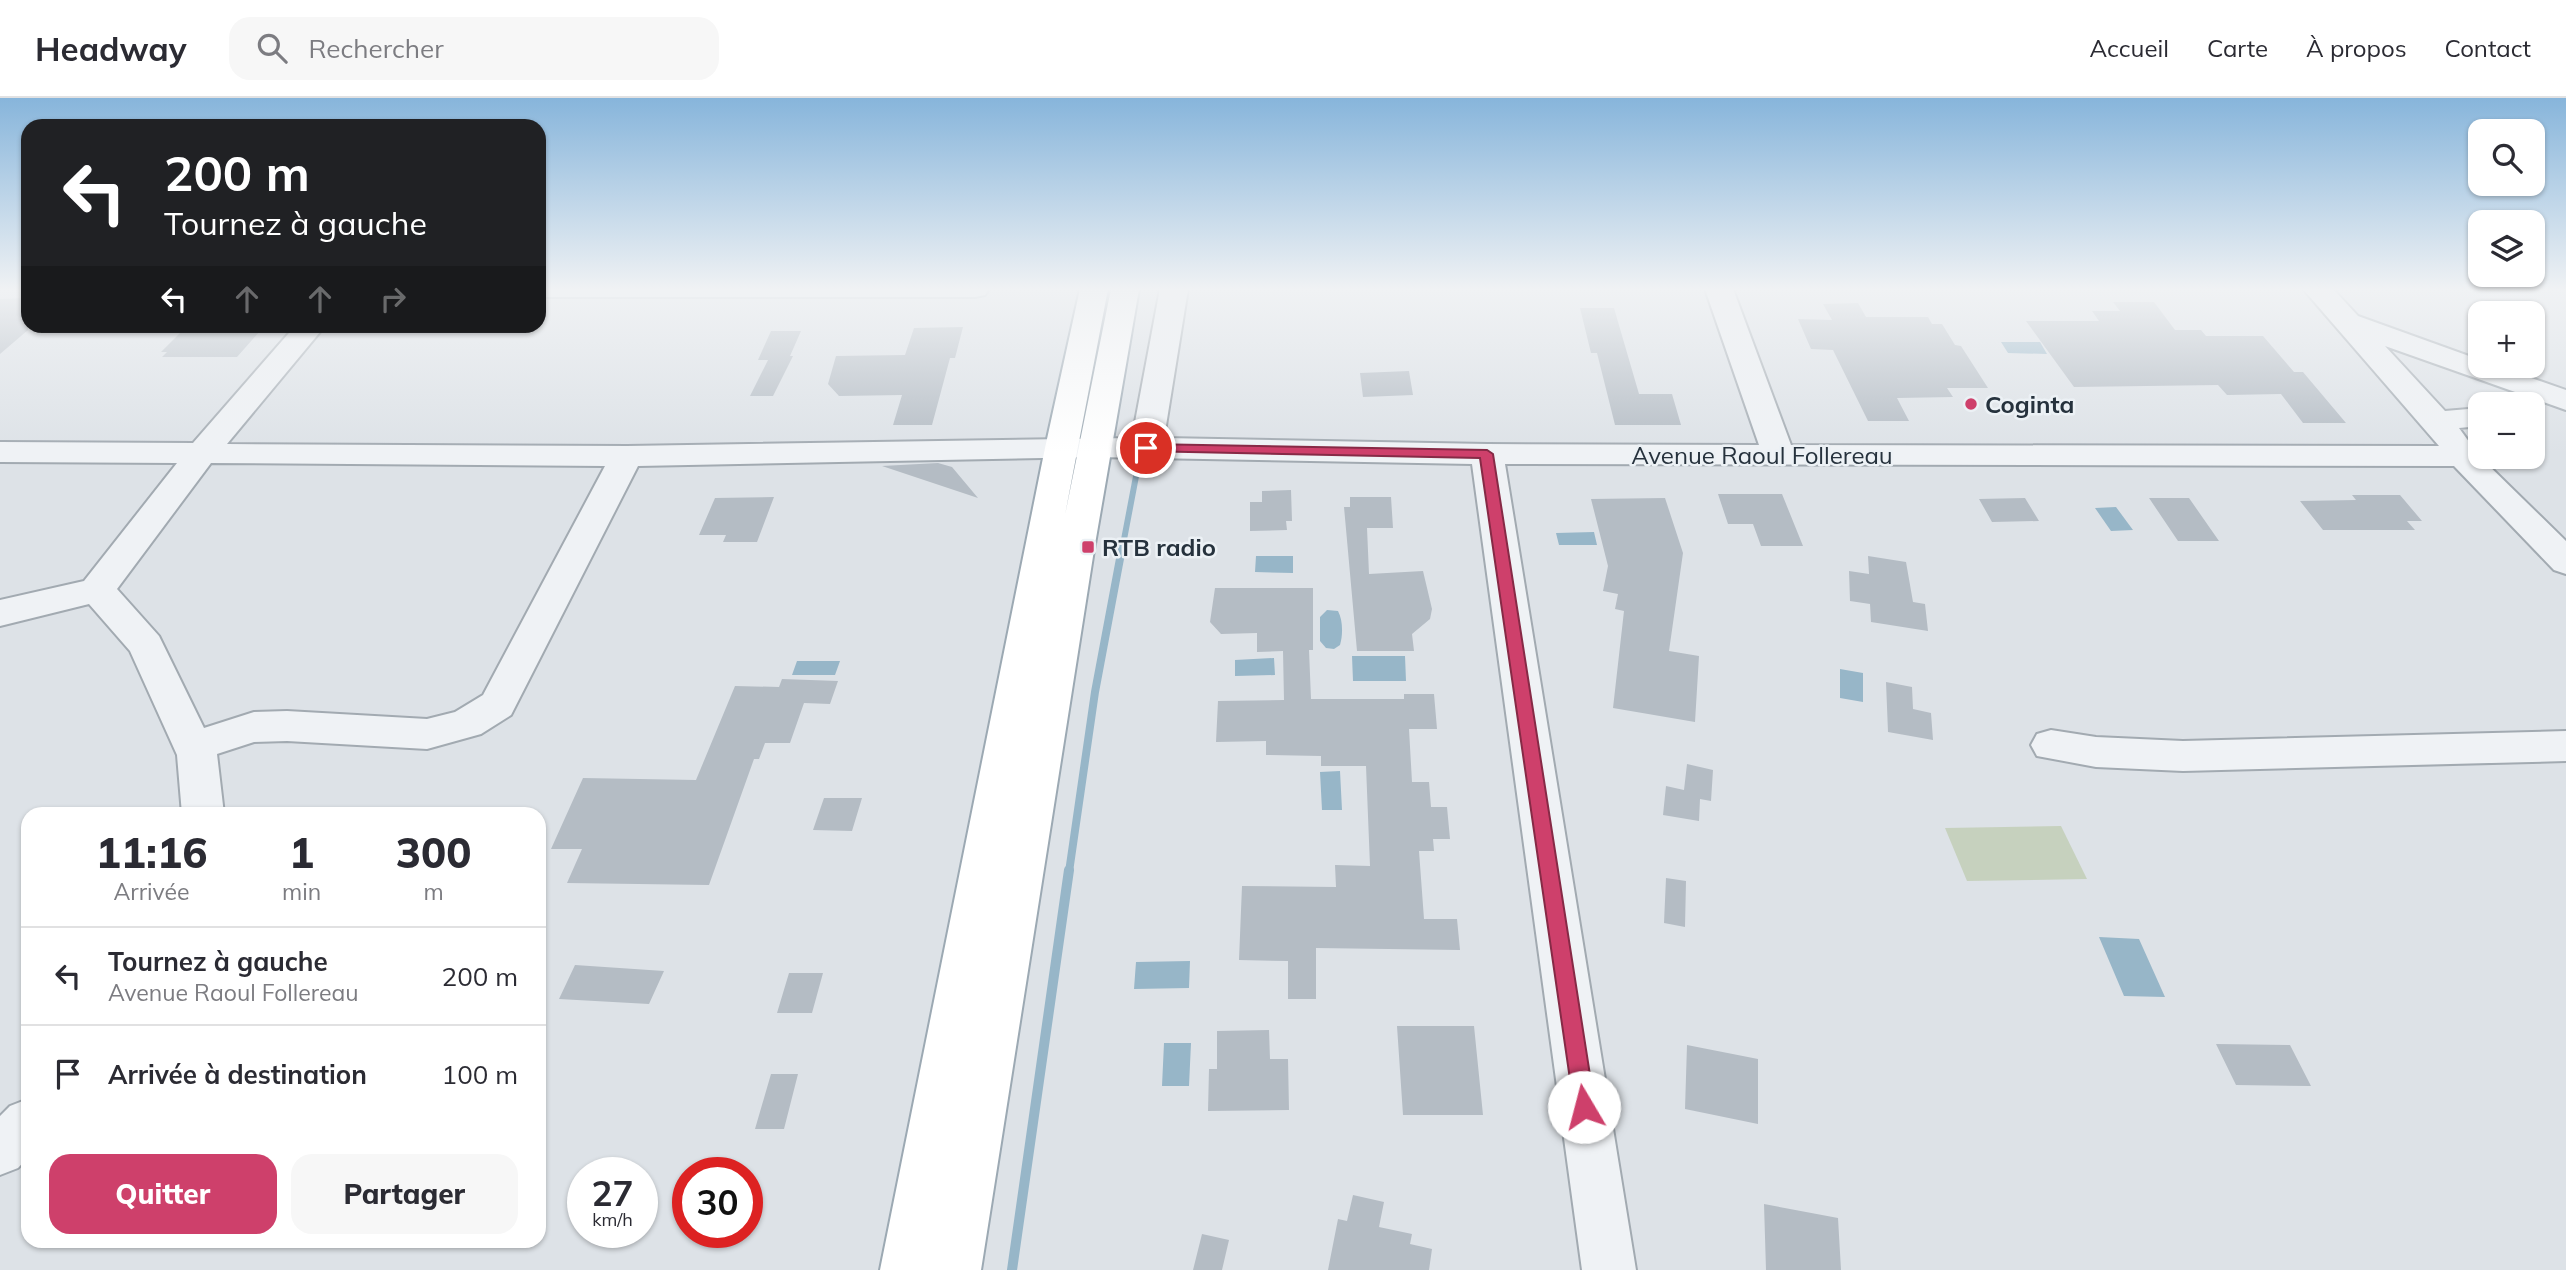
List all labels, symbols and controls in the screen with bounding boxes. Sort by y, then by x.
search box [229,17,719,80]
text: Headway [35,28,187,69]
icon: search [253,29,291,67]
text: Rechercher [309,32,444,65]
text: Accueil [2090,33,2169,63]
text: Carte [2207,33,2268,63]
text: À propos [2306,33,2407,63]
text: Contact [2445,33,2531,63]
map controls [2468,119,2545,469]
button: search [2468,119,2545,196]
text: 200 m [164,142,310,203]
icon: left [49,147,140,238]
text: Tournez à gauche [164,203,427,243]
button: layers [2468,210,2545,287]
icon: left [155,280,193,318]
icon: ahead [228,280,266,318]
icon: ahead [301,280,339,318]
icon: right [374,280,412,318]
button: + [2468,301,2545,378]
place label: Coginta [1985,389,2074,419]
button: − [2468,392,2545,469]
marker: Coginta [1963,396,1979,412]
pin [1116,418,1176,478]
icon: arrive [1127,429,1165,467]
street label: Avenue Raoul Follereau [1631,440,1893,470]
place label: RTB radio [1102,532,1216,562]
marker: RTB radio [1080,539,1096,555]
text: 11:16 [96,826,207,879]
text: 1 [289,826,314,879]
text: 300 [396,826,471,879]
text: Arrivée [113,877,190,906]
text: min [282,877,321,906]
text: m [423,877,444,906]
text: Tournez à gauche [108,945,328,978]
icon: left [49,957,87,995]
text: 200 m [442,960,518,993]
text: Avenue Raoul Follereau [108,978,359,1007]
icon: arrive [49,1055,87,1093]
text: Arrivée à destination [108,1058,367,1091]
text: 100 m [442,1058,518,1091]
position arrow [1547,1070,1621,1144]
button: Quitter [49,1154,277,1234]
button: Partager [291,1154,518,1234]
speed limit sign: 30 [672,1157,763,1248]
text: 27 [591,1171,634,1215]
text: km/h [592,1208,633,1231]

